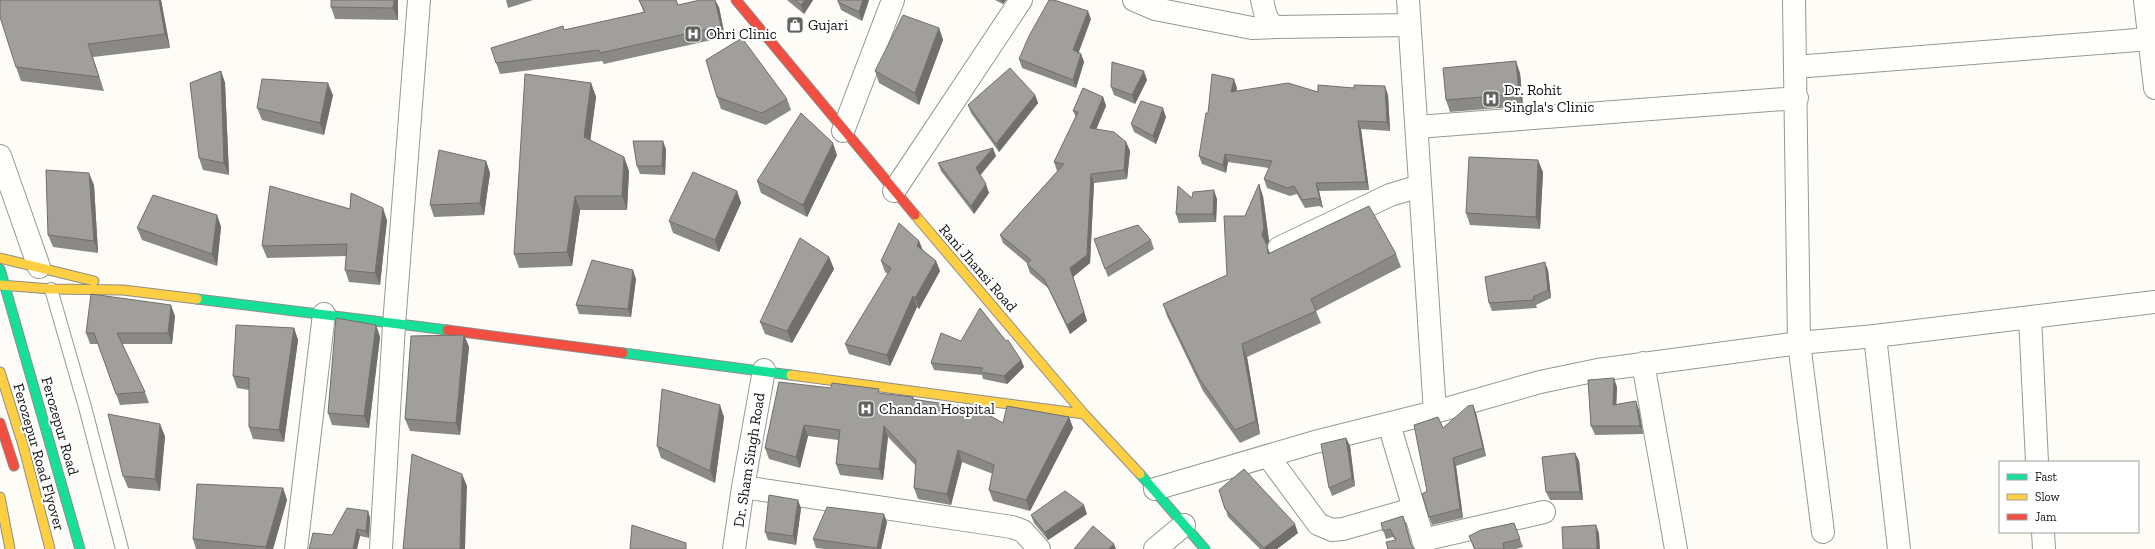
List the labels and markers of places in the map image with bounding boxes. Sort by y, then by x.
shop icon: Gujari [785,15,805,35]
place label: Gujari [808,16,848,34]
hospital icon: Ohri Clinic [683,24,703,44]
place label: Ohri Clinic [706,25,777,43]
place label: Dr. Rohit Singla's Clinic [1504,81,1595,116]
hospital icon: Dr. Rohit Singla's Clinic [1481,89,1501,109]
hospital icon: Chandan Hospital [856,399,876,419]
place label: Chandan Hospital [879,400,995,418]

